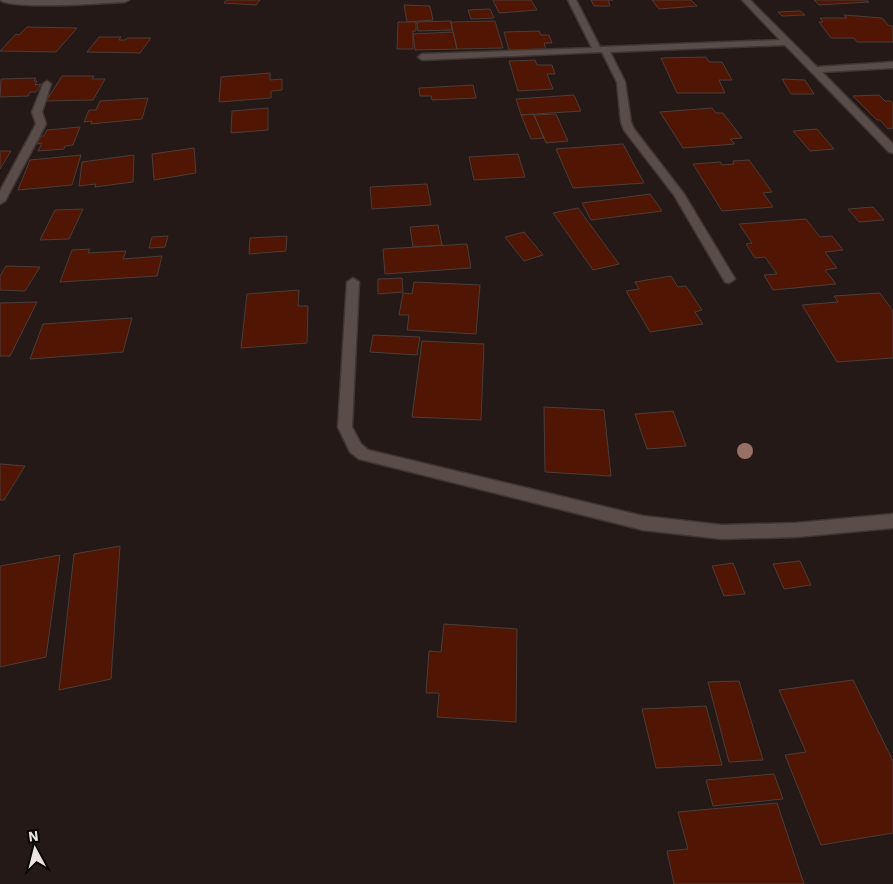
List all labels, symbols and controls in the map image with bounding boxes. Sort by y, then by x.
north arrow [10,824,60,874]
text: N [27,827,40,846]

